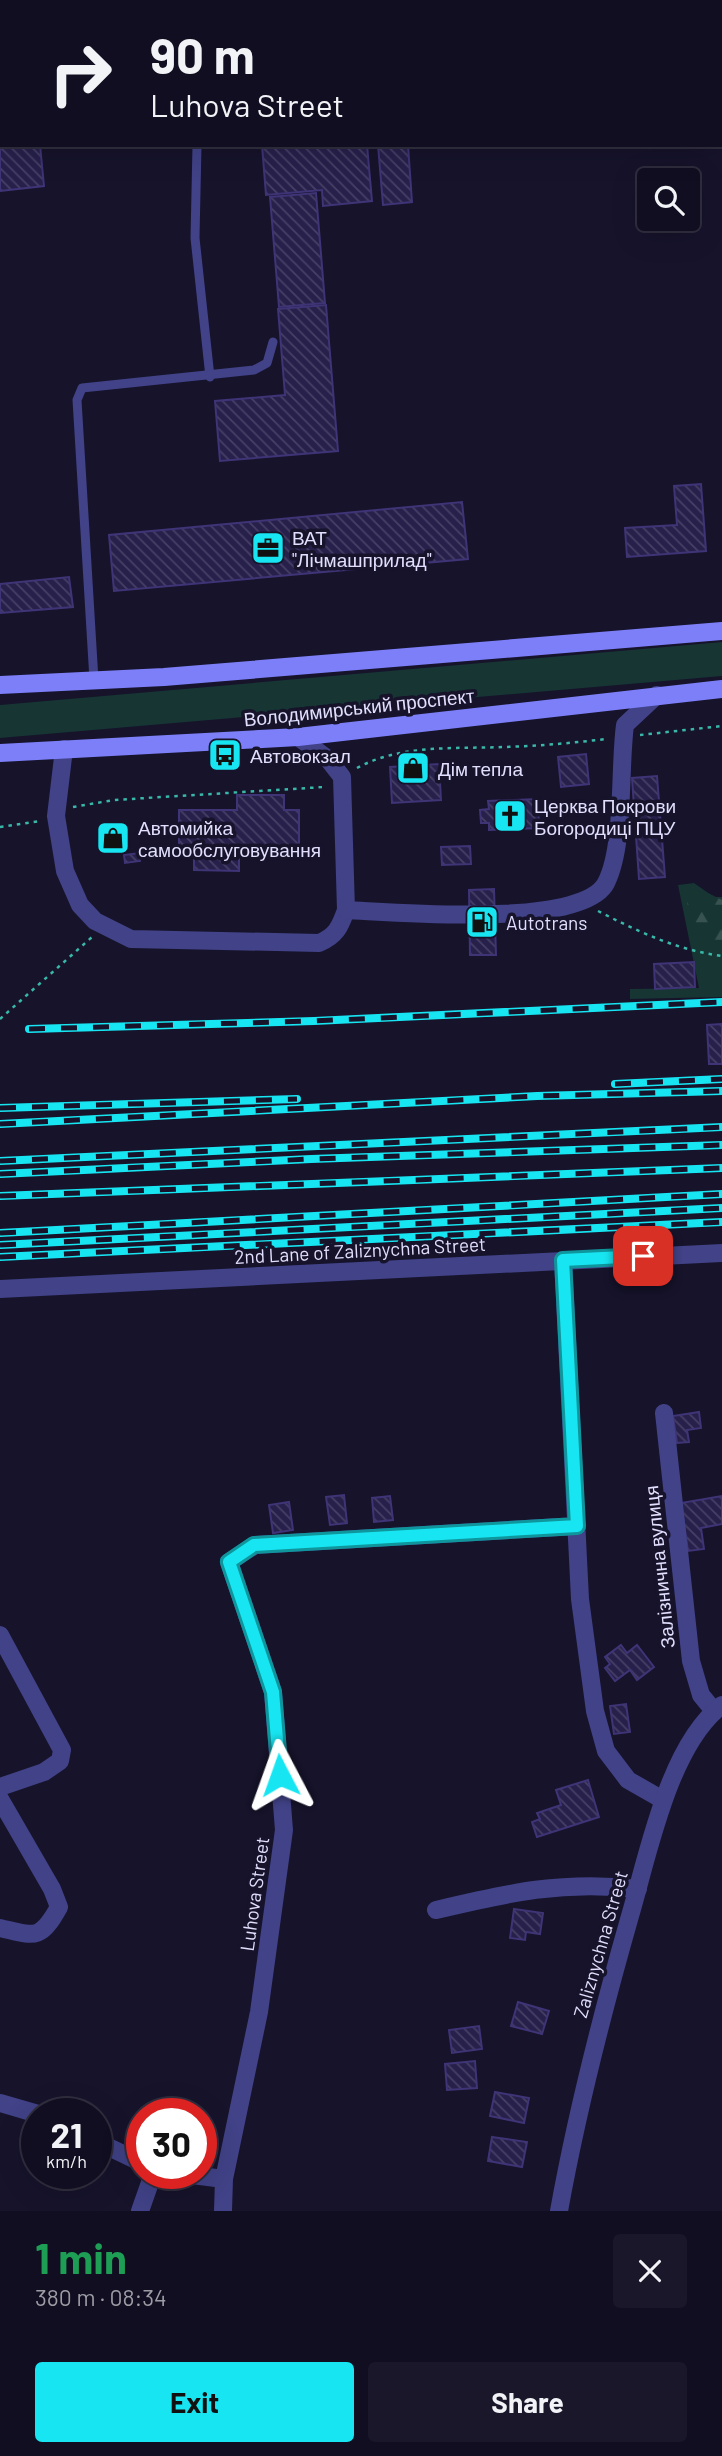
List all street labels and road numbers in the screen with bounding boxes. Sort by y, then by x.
street label: Володимирський проспект [242,683,476,731]
street label: 2nd Lane of Zaliznychna Street [234,1232,486,1268]
street label: Залізнична вулиця [639,1484,679,1650]
street label: Luhova Street [235,1835,273,1953]
street label: Zaliznychna Street [568,1868,632,2020]

